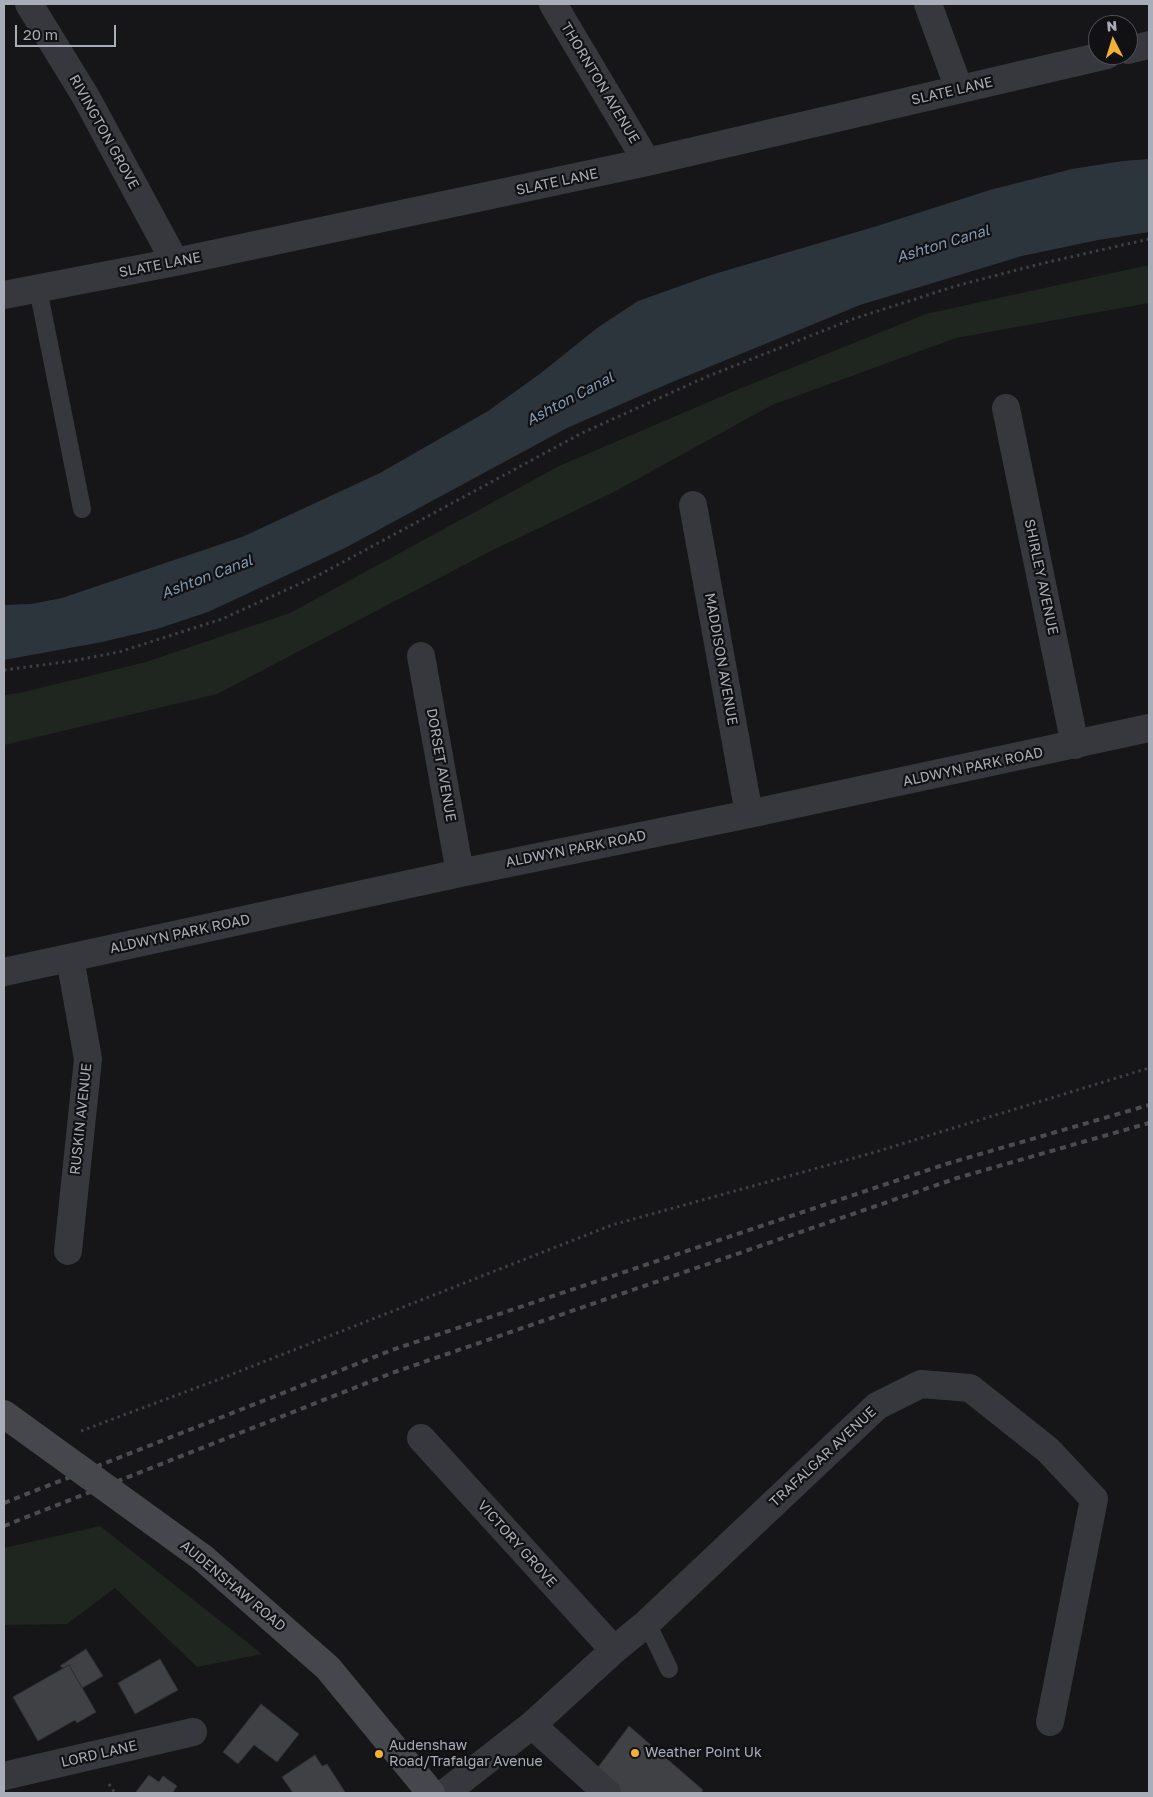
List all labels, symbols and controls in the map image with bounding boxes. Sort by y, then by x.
scale bar [18,15,119,47]
north arrow [1088,15,1138,65]
text: N [1106,17,1118,34]
street label: THORNTON AVENUE [557,19,643,147]
text: 20 m [23,25,58,43]
street label: RIVINGTON GROVE [66,72,142,192]
street label: SLATE LANE [910,73,994,109]
street label: SLATE LANE [515,165,599,199]
water label: Ashton Canal [894,221,992,267]
street label: SLATE LANE [118,249,202,281]
water label: Ashton Canal [523,368,617,430]
street label: SHIRLEY AVENUE [1021,518,1061,636]
water label: Ashton Canal [159,551,255,603]
street label: MADDISON AVENUE [701,591,741,727]
street label: DORSET AVENUE [423,707,459,823]
street label: ALDWYN PARK ROAD [901,744,1045,790]
street label: ALDWYN PARK ROAD [504,827,648,871]
street label: ALDWYN PARK ROAD [108,911,252,957]
street label: RUSKIN AVENUE [67,1062,95,1176]
street label: TRAFALGAR AVENUE [766,1403,880,1511]
street label: VICTORY GROVE [474,1497,560,1591]
street label: AUDENSHAW ROAD [177,1537,289,1635]
street label: LORD LANE [59,1737,139,1771]
place label: Audenshaw Road/Trafalgar Avenue [389,1738,543,1770]
place label: Weather Point Uk [645,1745,762,1761]
marker: Weather Point Uk [629,1747,641,1759]
marker: Audenshaw Road/Trafalgar Avenue [373,1748,385,1760]

